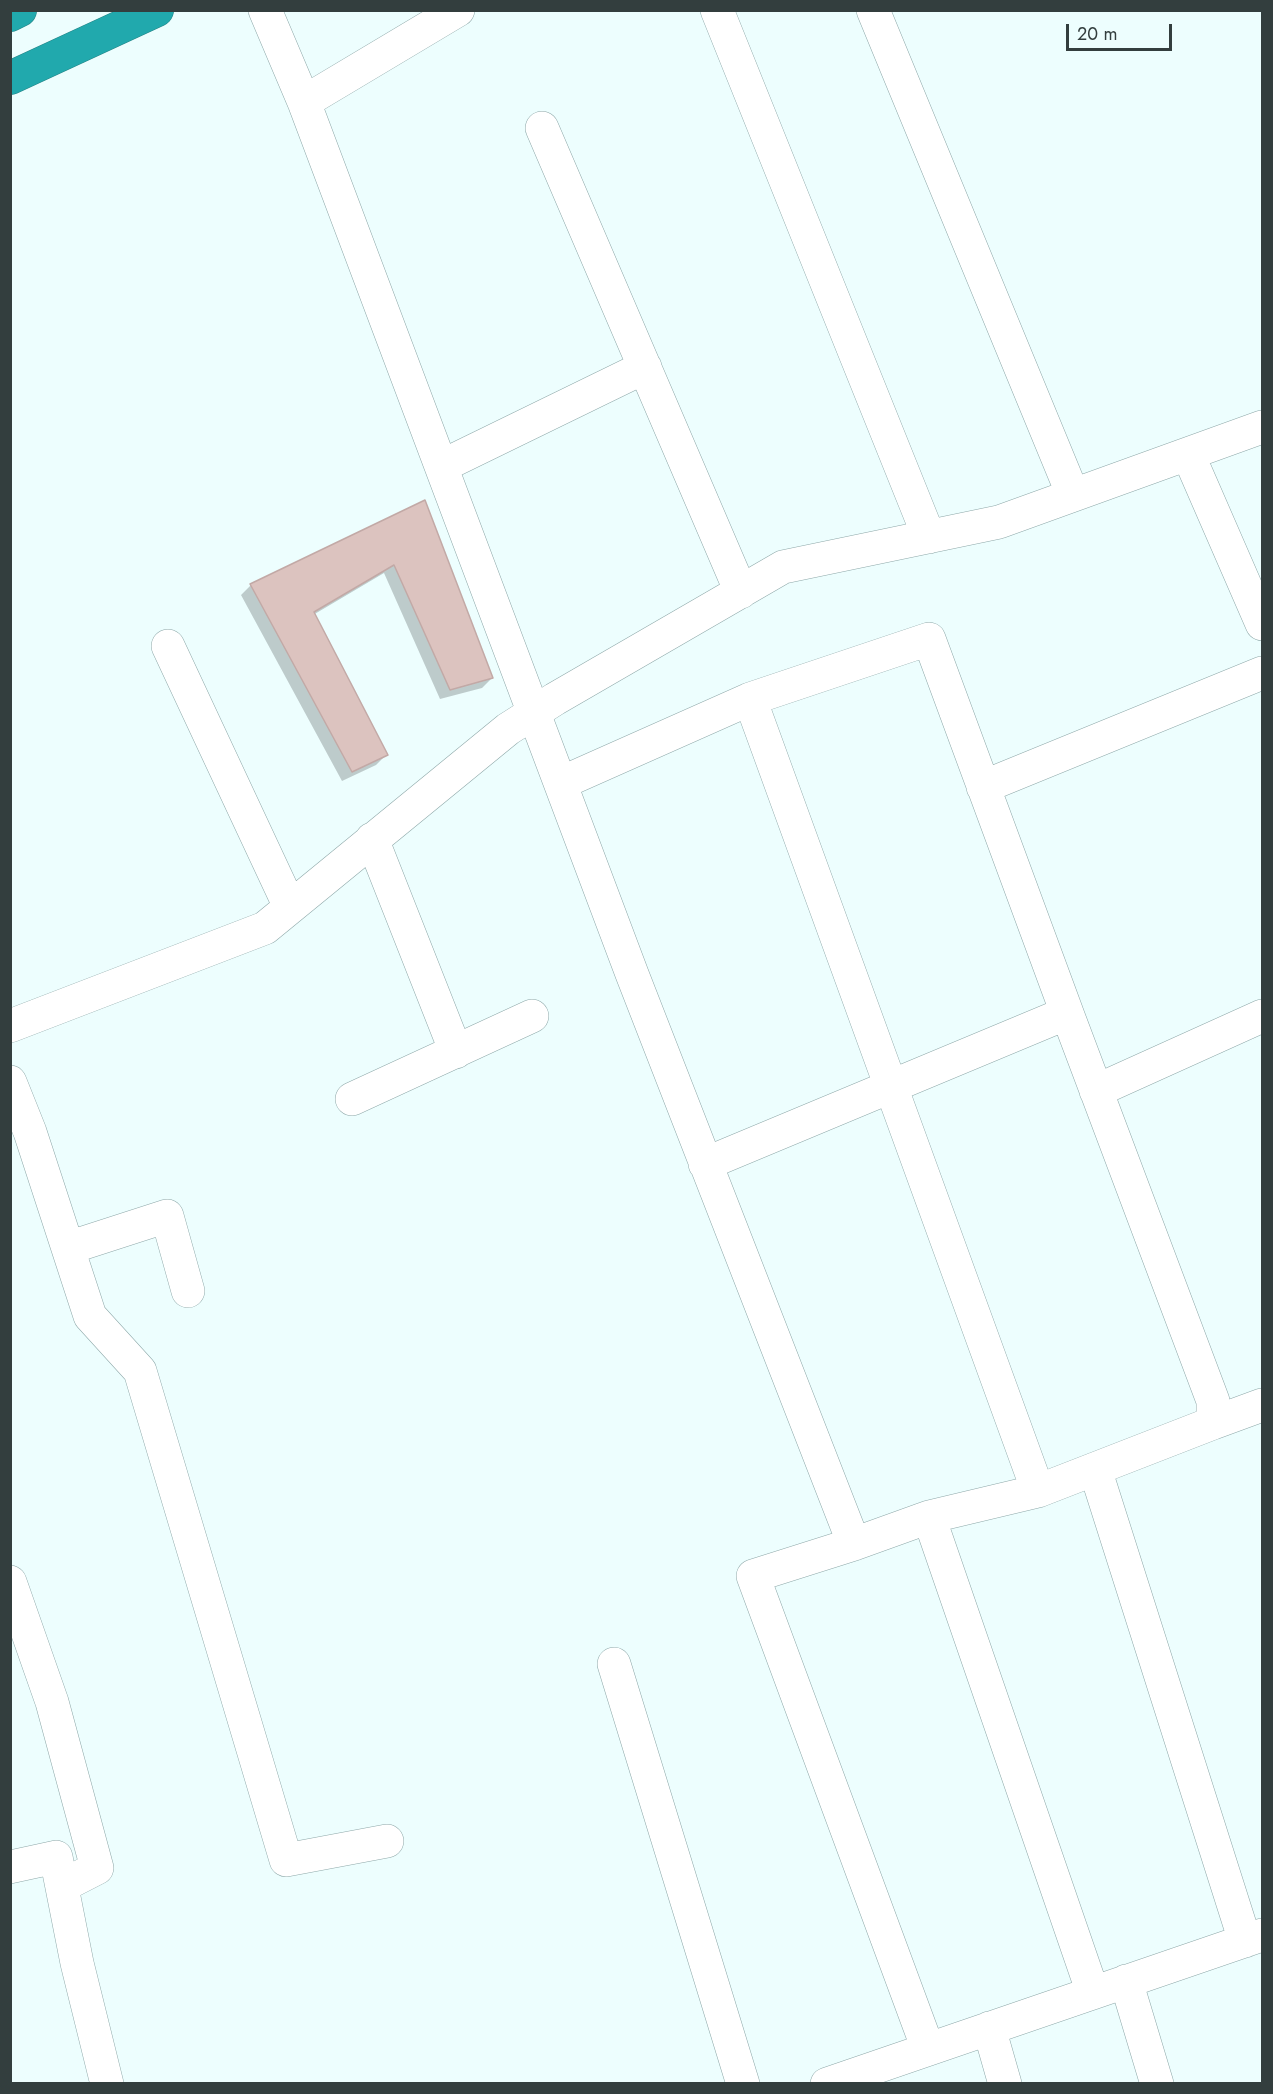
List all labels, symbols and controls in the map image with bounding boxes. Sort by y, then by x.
scale bar [1069,12,1176,50]
text: 20 m [1077,21,1117,47]

